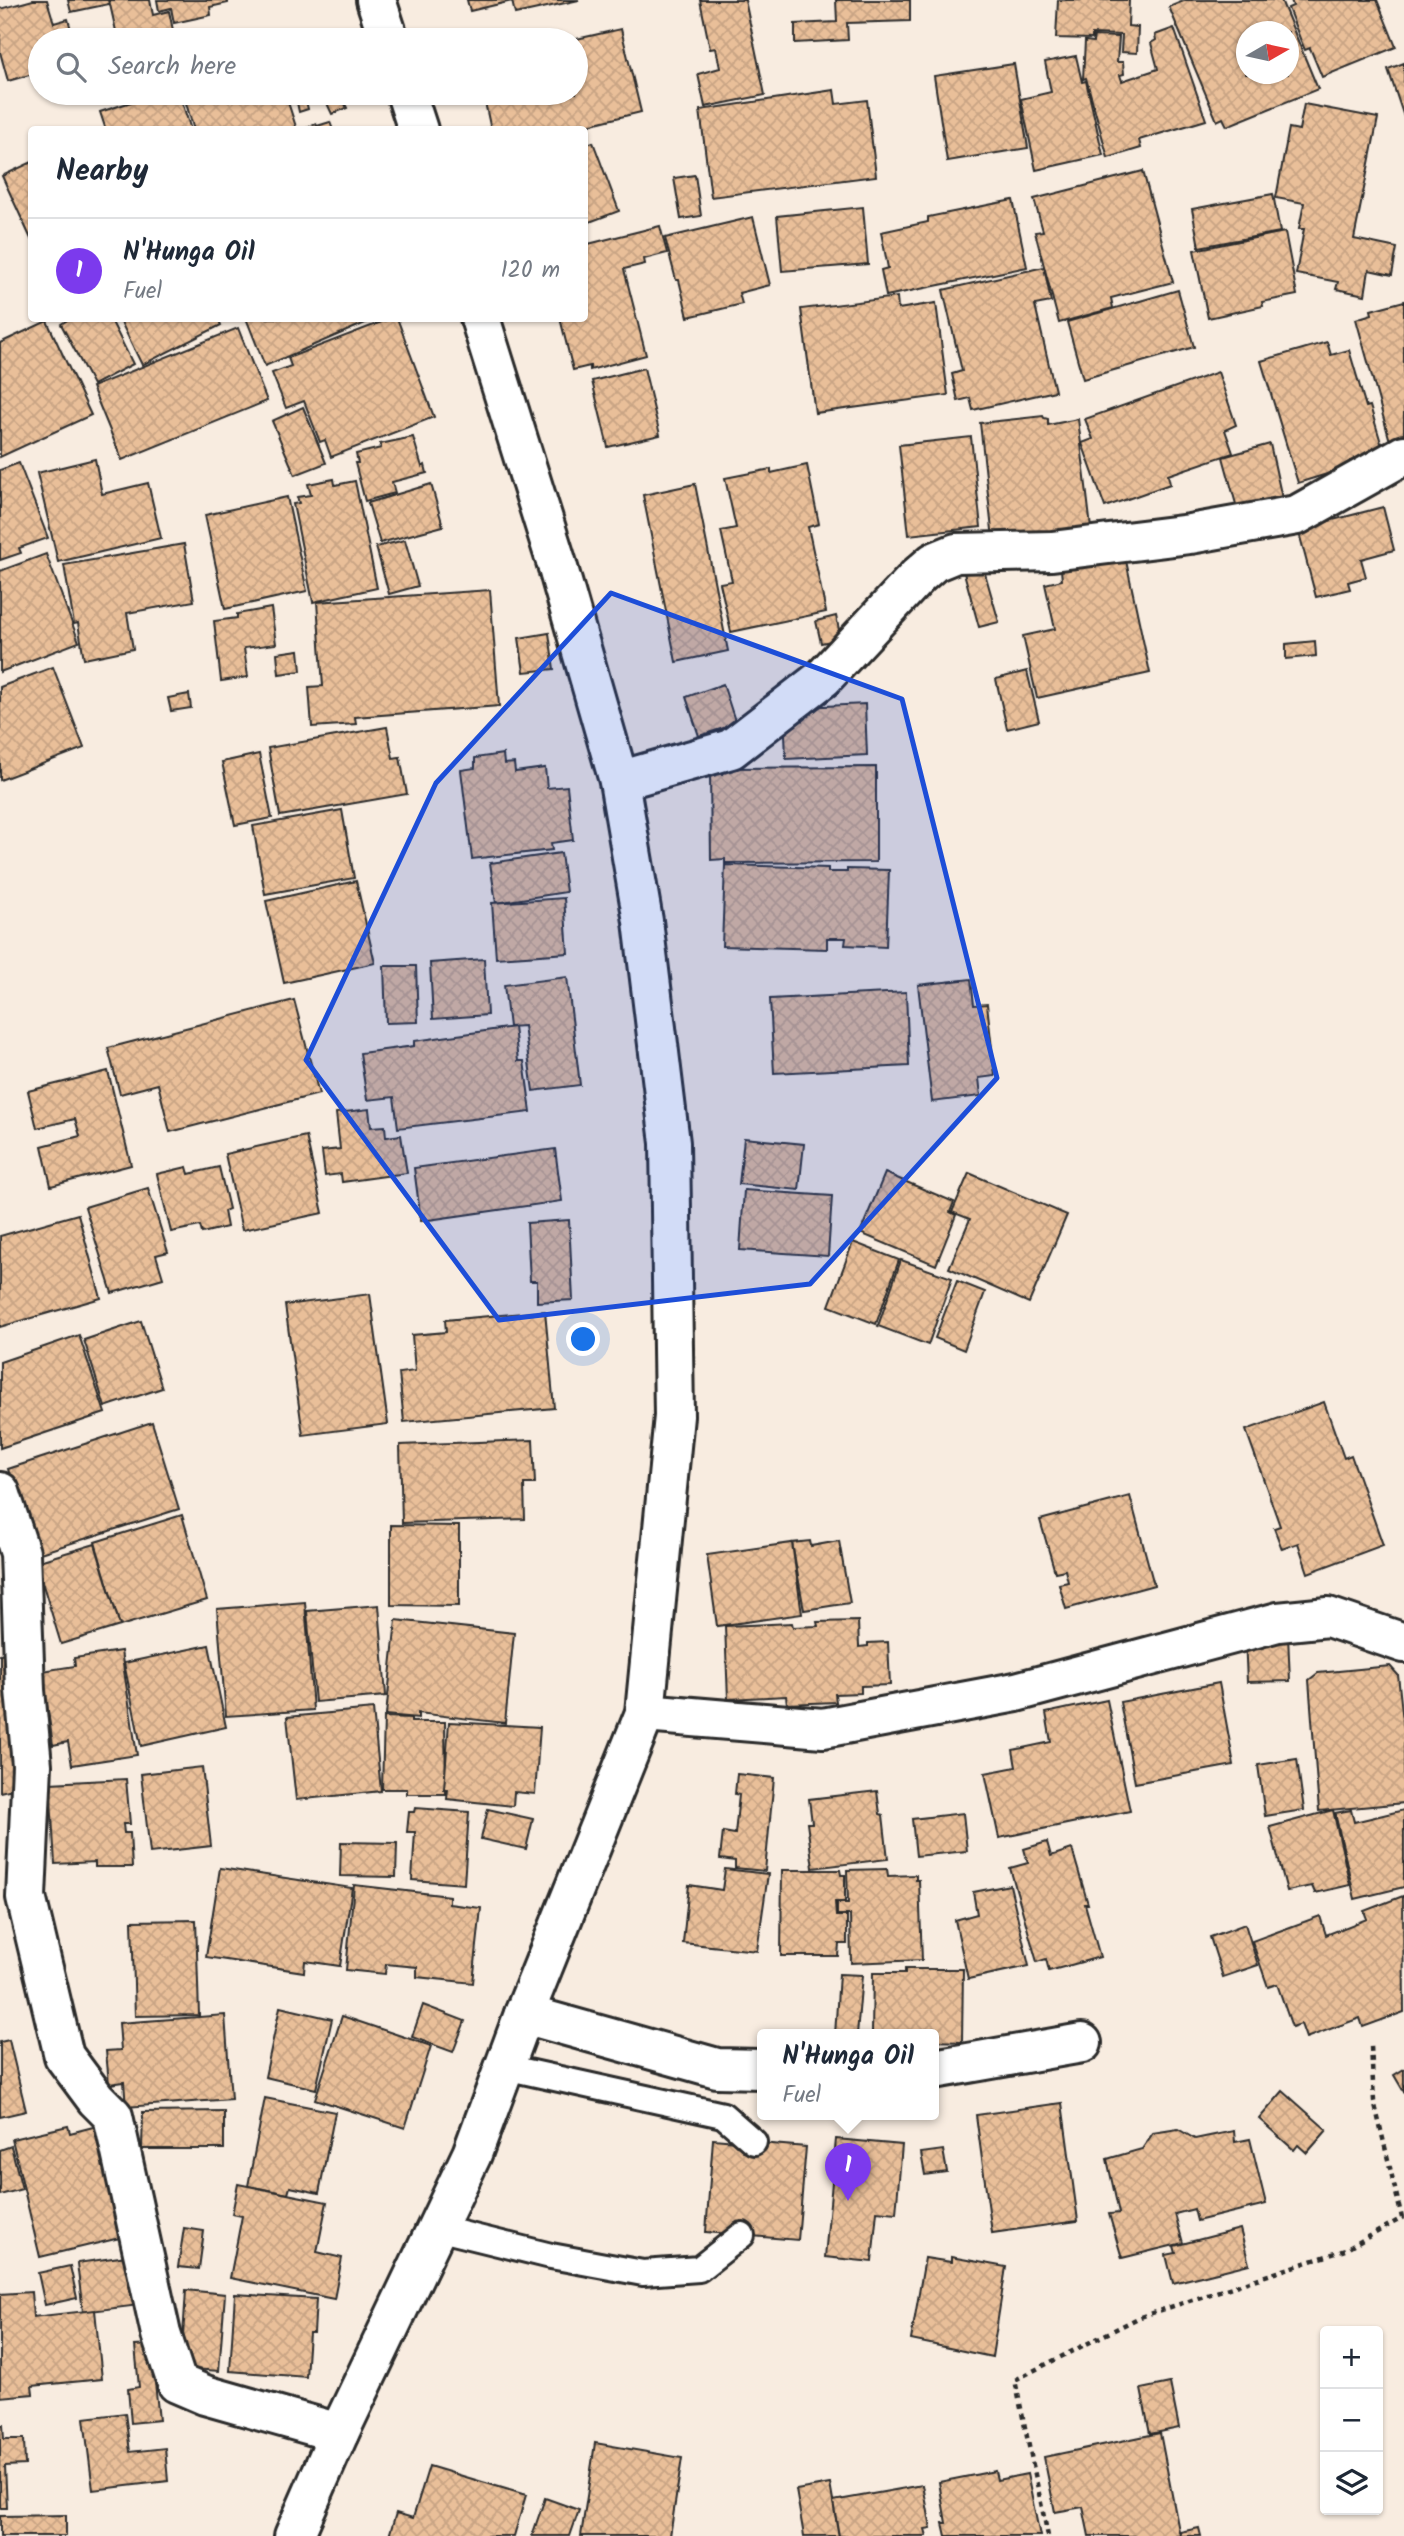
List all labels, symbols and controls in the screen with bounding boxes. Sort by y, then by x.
north arrow [1236,21,1299,84]
search box [28,28,588,105]
text: Search here [108,46,236,88]
icon: search [52,48,90,86]
text: Nearby [56,148,148,196]
text: N'Hunga Oil [123,232,255,274]
text: 1 [76,253,82,289]
text: 120 m [500,253,560,289]
text: Fuel [123,274,162,310]
your location [566,1322,600,1356]
popup [757,2029,939,2120]
text: N'Hunga Oil [782,2036,914,2078]
text: Fuel [782,2078,821,2114]
pin: 1 [825,2143,871,2201]
map controls [1320,2326,1383,2515]
button: + [1320,2326,1383,2389]
button: − [1320,2389,1383,2452]
button: layers [1320,2452,1383,2515]

